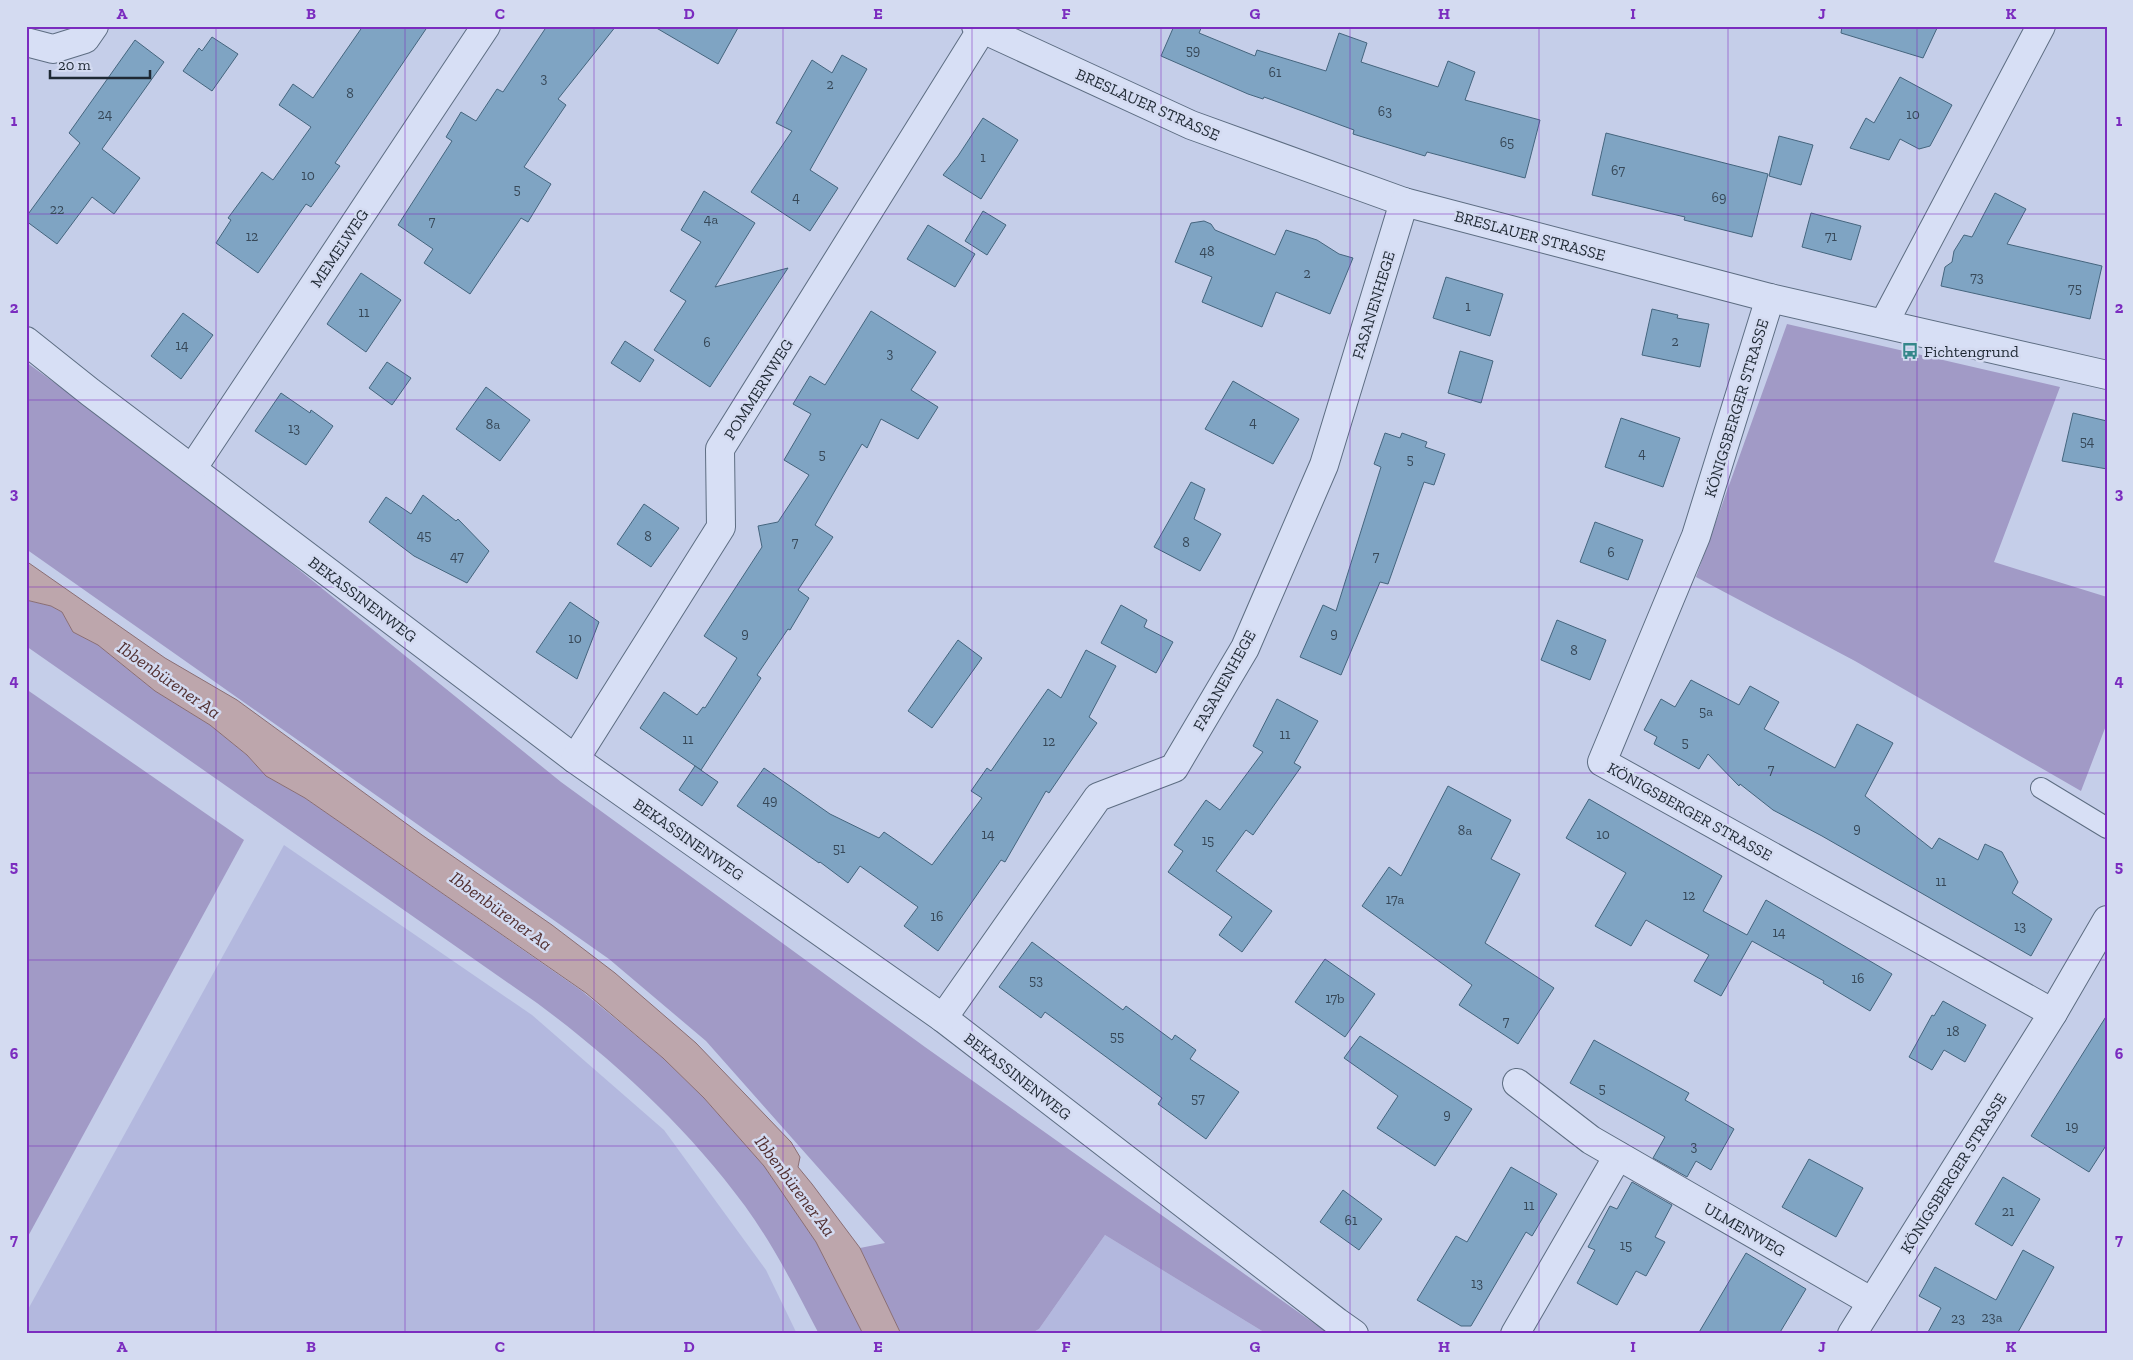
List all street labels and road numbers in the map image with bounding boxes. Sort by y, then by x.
street label: BRESLAUER STRASSE [1073,64,1223,145]
street label: MEMELWEG [306,205,373,291]
street label: BRESLAUER STRASSE [1452,206,1607,265]
street label: FASANENHEGE [1348,249,1399,362]
street label: KÖNIGSBERGER STRASSE [1700,317,1773,500]
street label: POMMERNWEG [720,335,797,443]
street label: BEKASSINENWEG [305,553,420,646]
street label: FASANENHEGE [1189,627,1260,734]
street label: KÖNIGSBERGER STRASSE [1604,758,1775,865]
street label: BEKASSINENWEG [630,794,748,885]
street label: BEKASSINENWEG [960,1029,1075,1124]
street label: KÖNIGSBERGER STRASSE [1896,1090,2011,1257]
street label: ULMENWEG [1701,1198,1789,1260]

